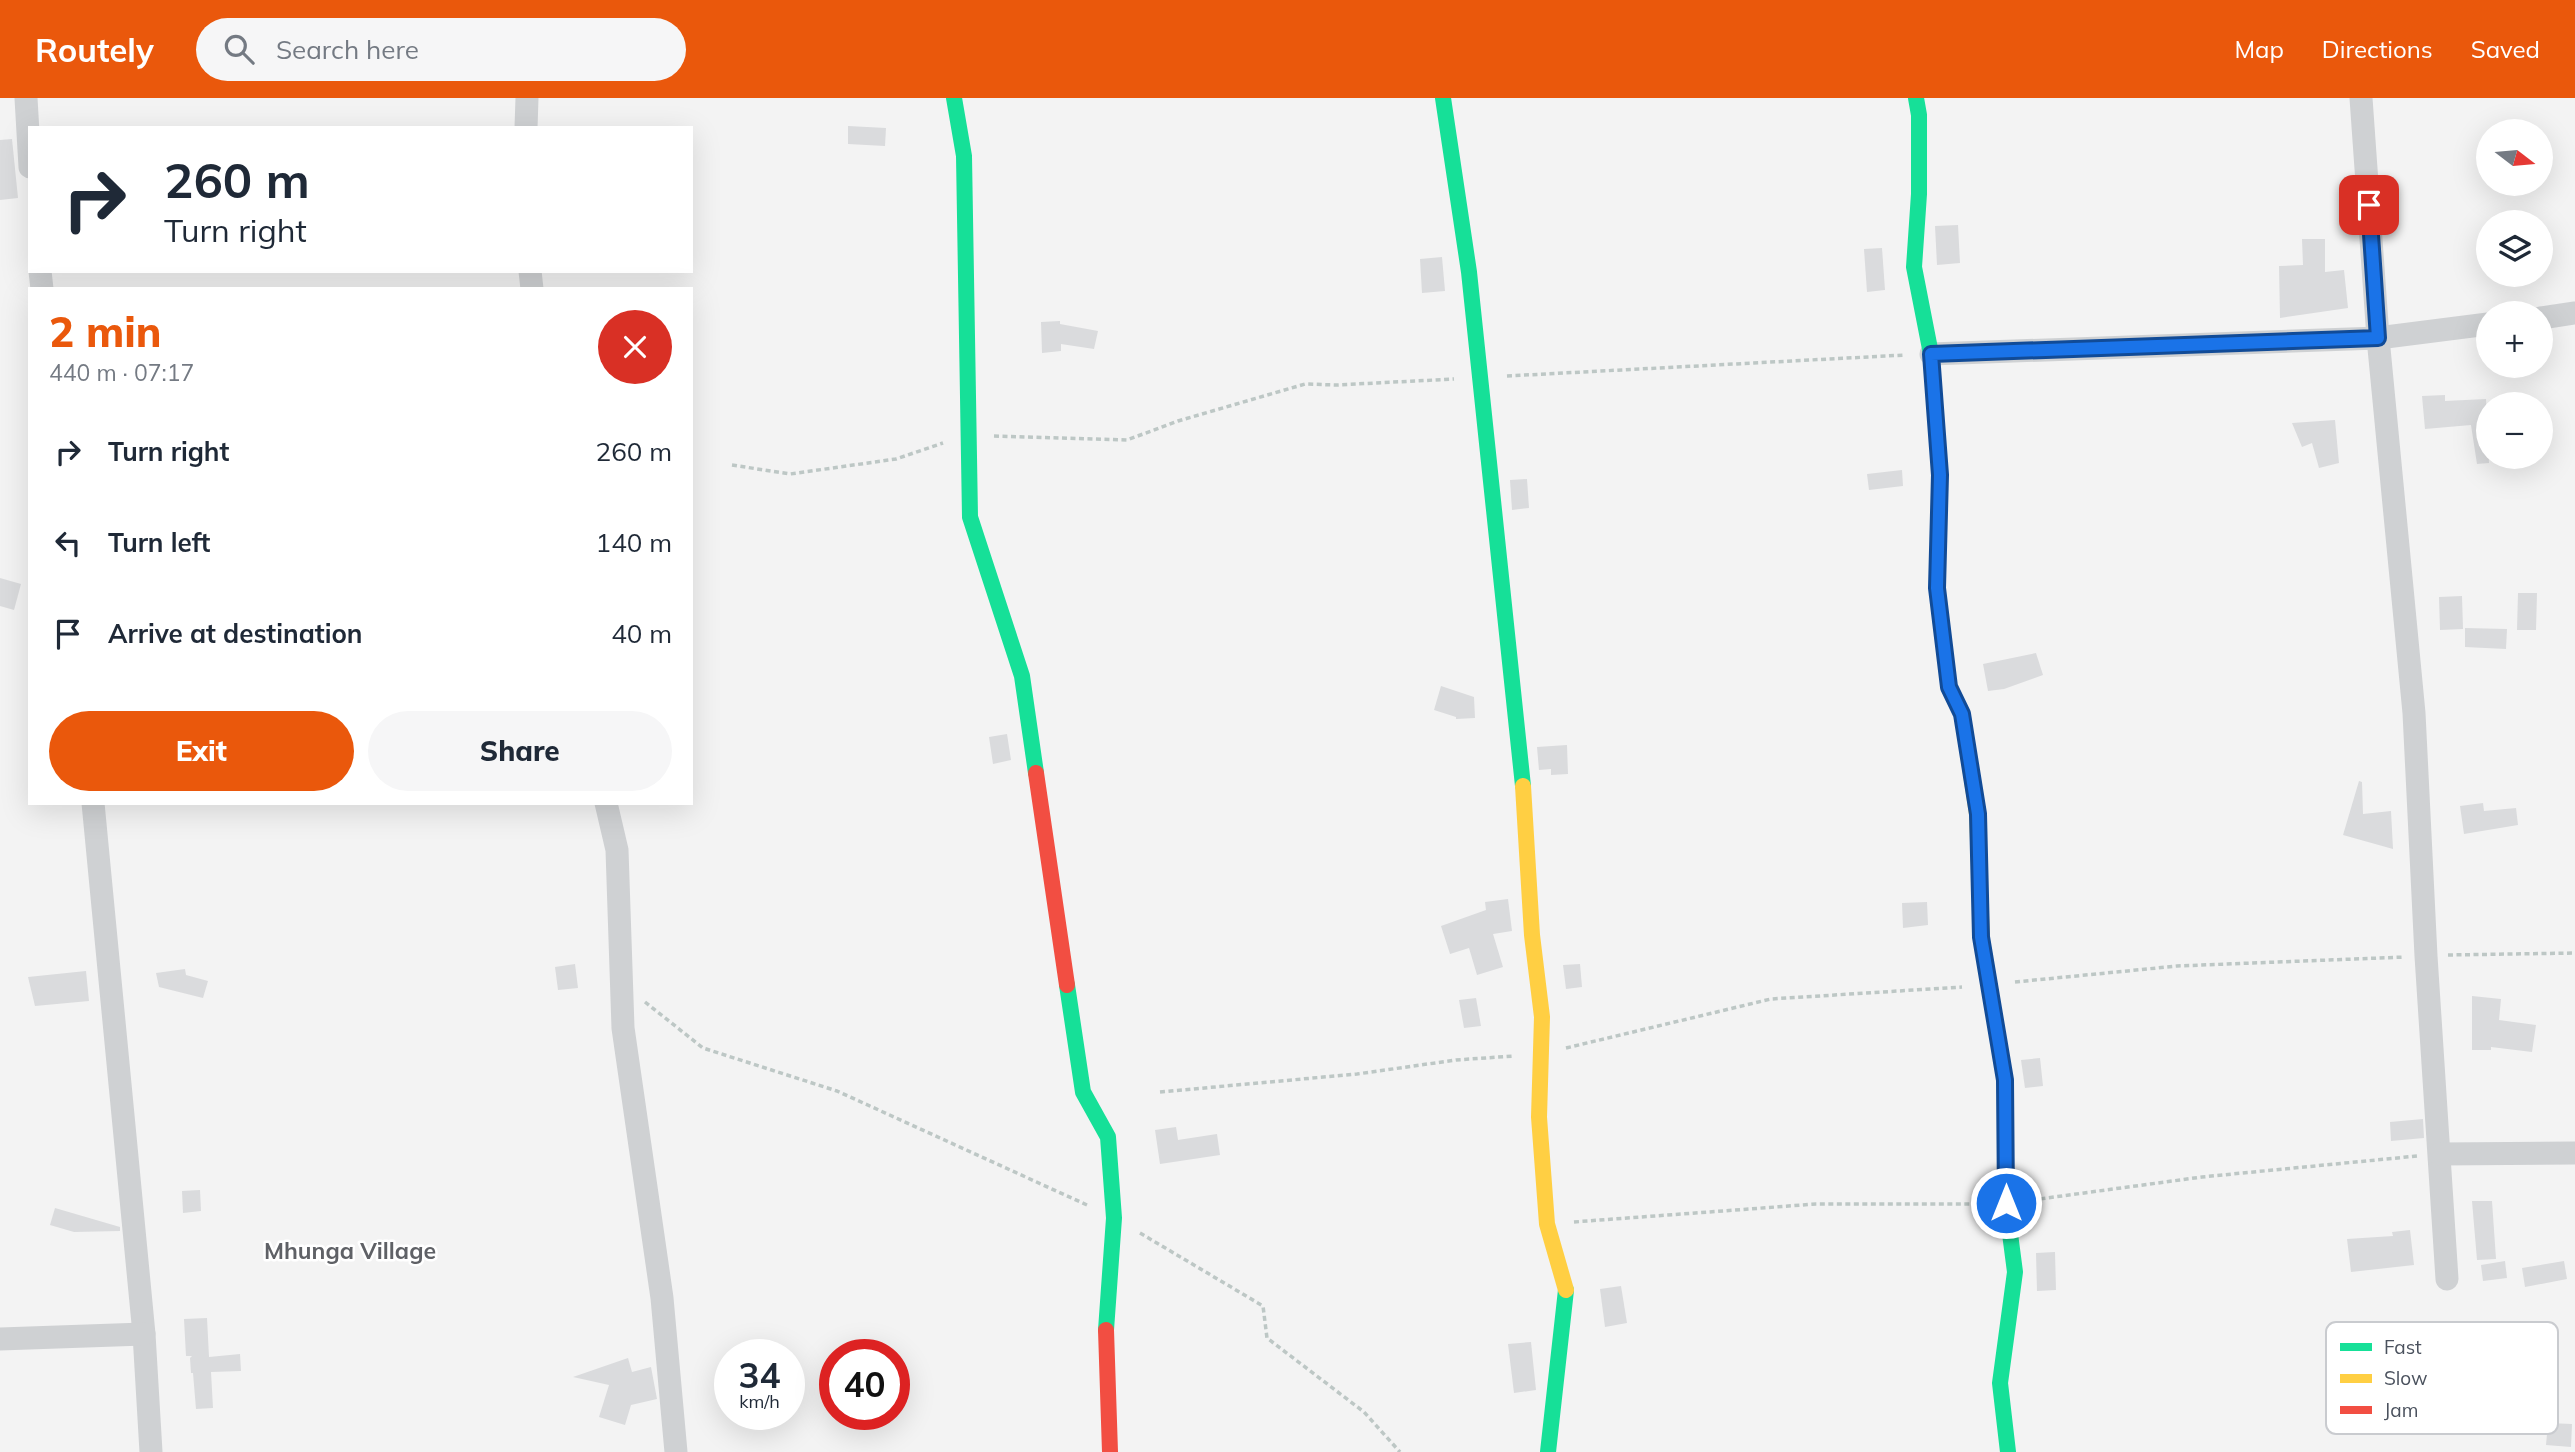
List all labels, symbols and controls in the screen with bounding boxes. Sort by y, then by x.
search box [196,18,686,81]
text: Routely [35,29,154,70]
icon: search [220,30,258,68]
text: Search here [276,33,419,66]
text: Map [2234,34,2284,64]
text: Directions [2322,34,2433,64]
text: Saved [2471,34,2540,64]
north arrow [2476,119,2553,196]
map controls [2476,119,2553,469]
text: 260 m [164,149,310,210]
icon: right [49,154,140,245]
pin [2339,175,2399,235]
icon: arrive [2350,186,2388,224]
text: Turn right [164,210,307,250]
button: layers [2476,210,2553,287]
button: + [2476,301,2553,378]
text: 2 min [49,305,162,358]
button: close [598,310,672,384]
text: 440 m · 07:17 [49,358,194,387]
button: − [2476,392,2553,469]
icon: right [49,433,87,471]
text: Turn right [108,435,229,468]
text: 260 m [596,435,672,468]
icon: left [49,524,87,562]
text: Turn left [108,526,210,559]
text: 140 m [596,526,672,559]
icon: arrive [49,615,87,653]
text: Arrive at destination [108,617,363,650]
text: 40 m [611,617,672,650]
button: Exit [49,711,354,791]
button: Share [368,711,672,791]
position arrow [1969,1166,2043,1240]
district label: Mhunga Village [264,1236,436,1265]
legend [2326,1322,2558,1434]
text: Fast [2384,1335,2422,1359]
speed limit sign: 40 [819,1339,910,1430]
text: 34 [738,1353,781,1397]
text: Slow [2384,1366,2428,1390]
text: km/h [739,1390,780,1413]
text: Jam [2384,1398,2418,1422]

